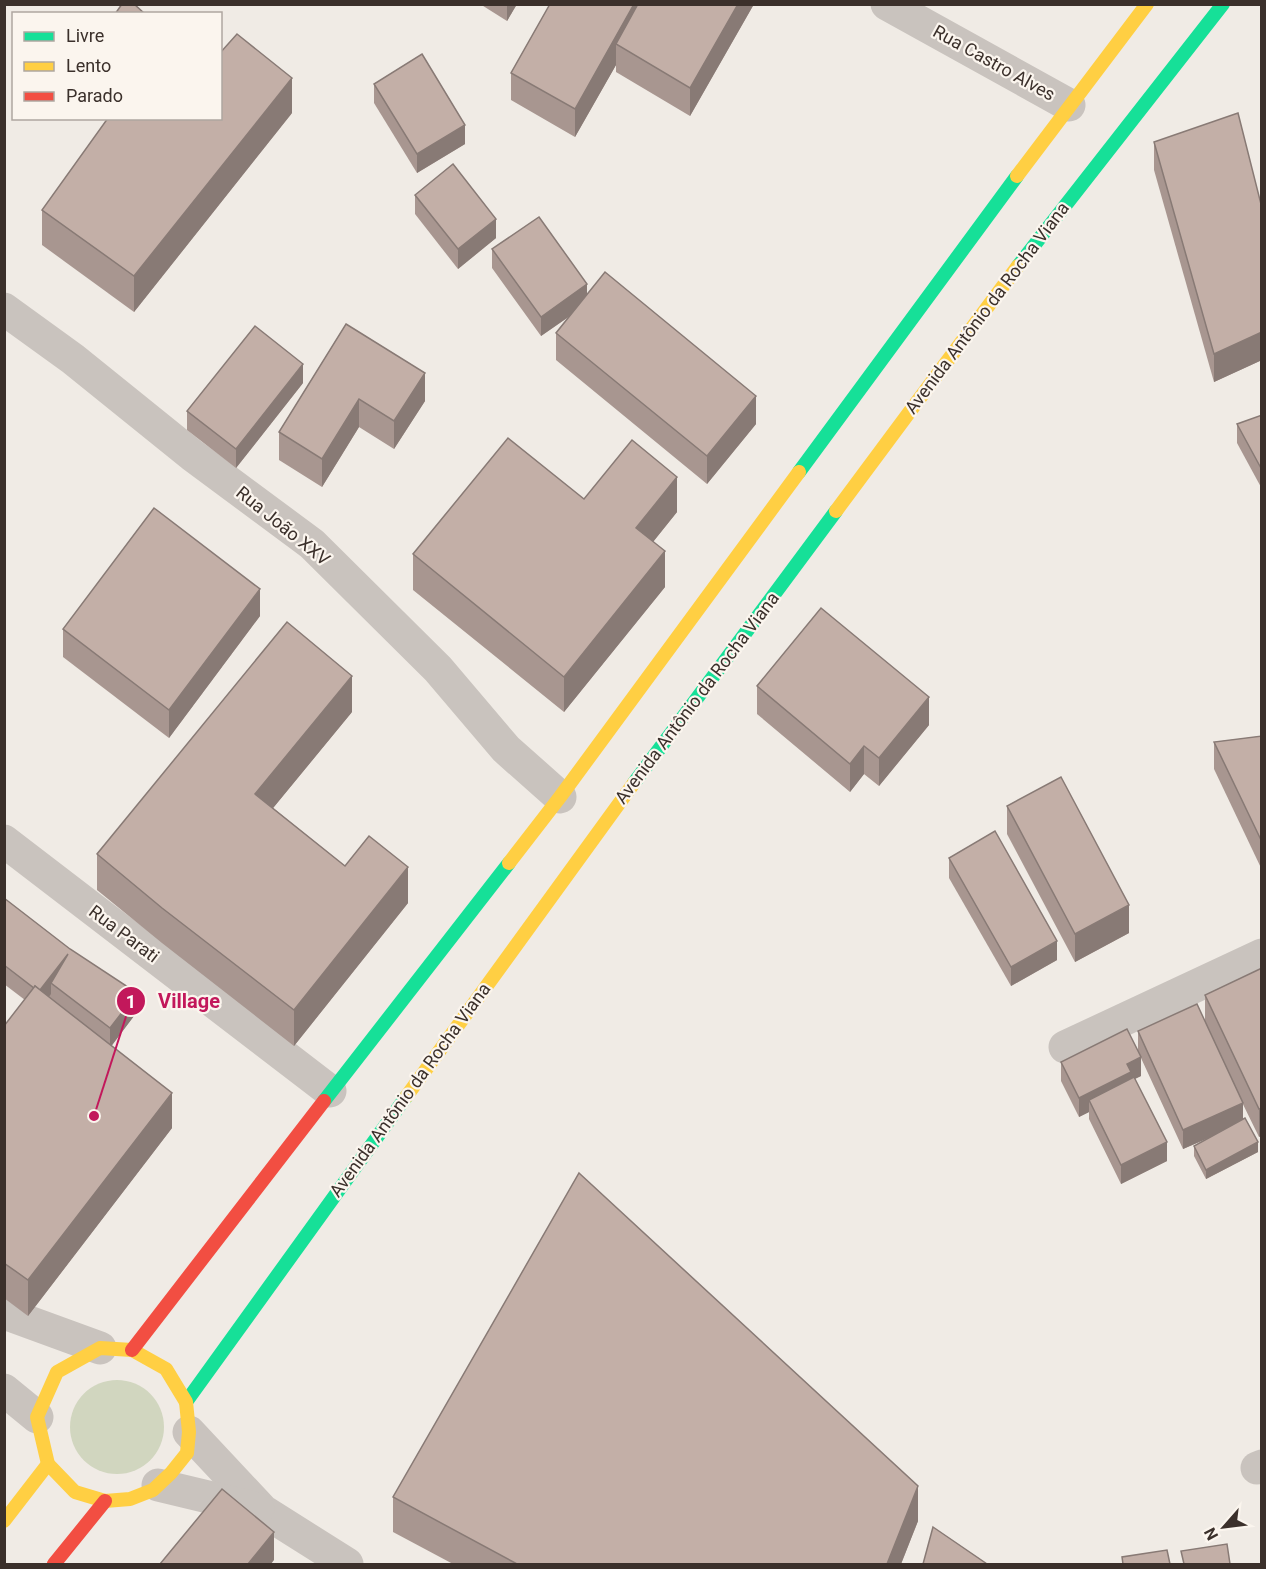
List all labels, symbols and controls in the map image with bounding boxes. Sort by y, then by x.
legend [12,12,222,120]
street label: Rua Castro Alves [930,20,1059,105]
text: Livre [66,25,104,46]
text: Lento [66,55,111,76]
text: Parado [66,85,123,106]
street label: Avenida Antônio da Rocha Viana [900,198,1073,418]
street label: Rua João XXV [232,482,335,570]
street label: Avenida Antônio da Rocha Viana [610,588,783,808]
street label: Rua Parati [85,901,163,967]
street label: Avenida Antônio da Rocha Viana [325,979,494,1201]
callout: Village [116,982,232,1020]
text: Village [158,989,220,1013]
text: 1 [126,991,136,1012]
north arrow [1194,1497,1254,1557]
text: N [1200,1524,1222,1543]

